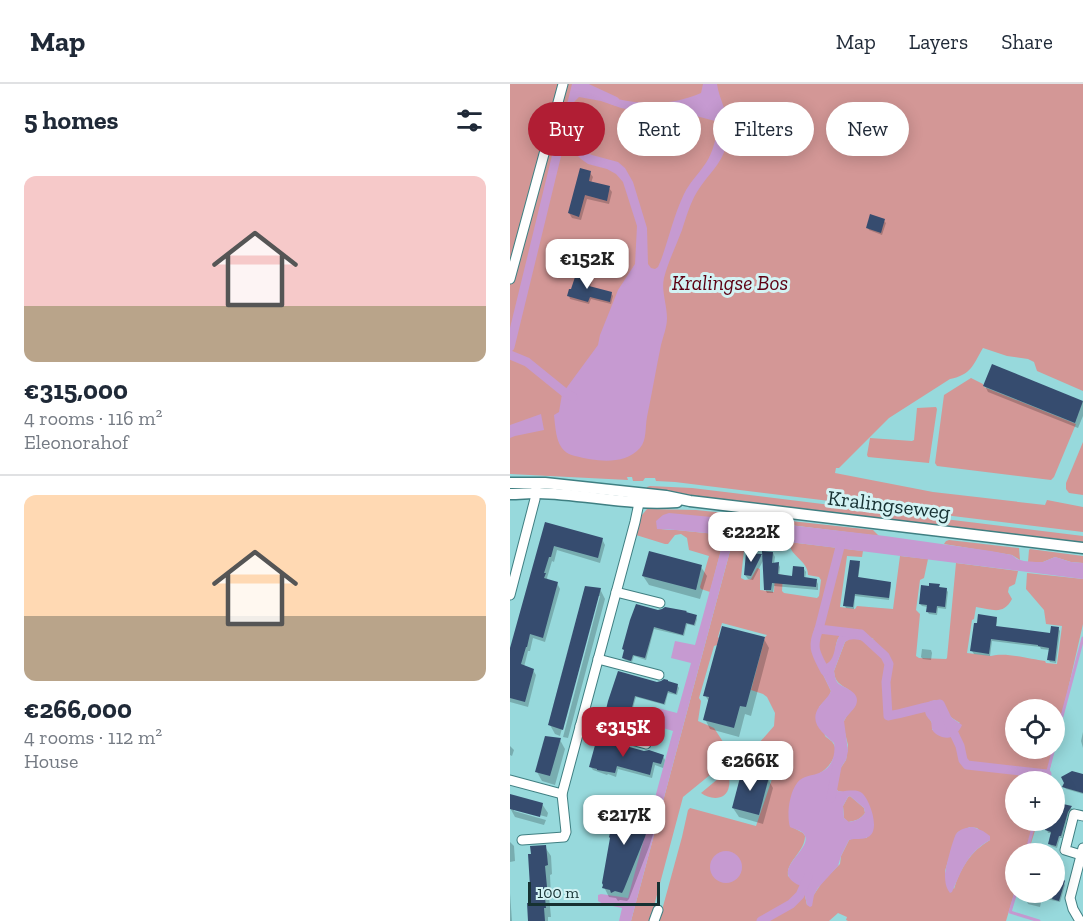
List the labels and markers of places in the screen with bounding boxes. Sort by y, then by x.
pin: €152K [545,239,629,290]
pin: €222K [709,512,793,563]
pin: €315K [581,707,665,758]
pin: €266K [708,741,792,792]
pin: €217K [582,795,666,846]

